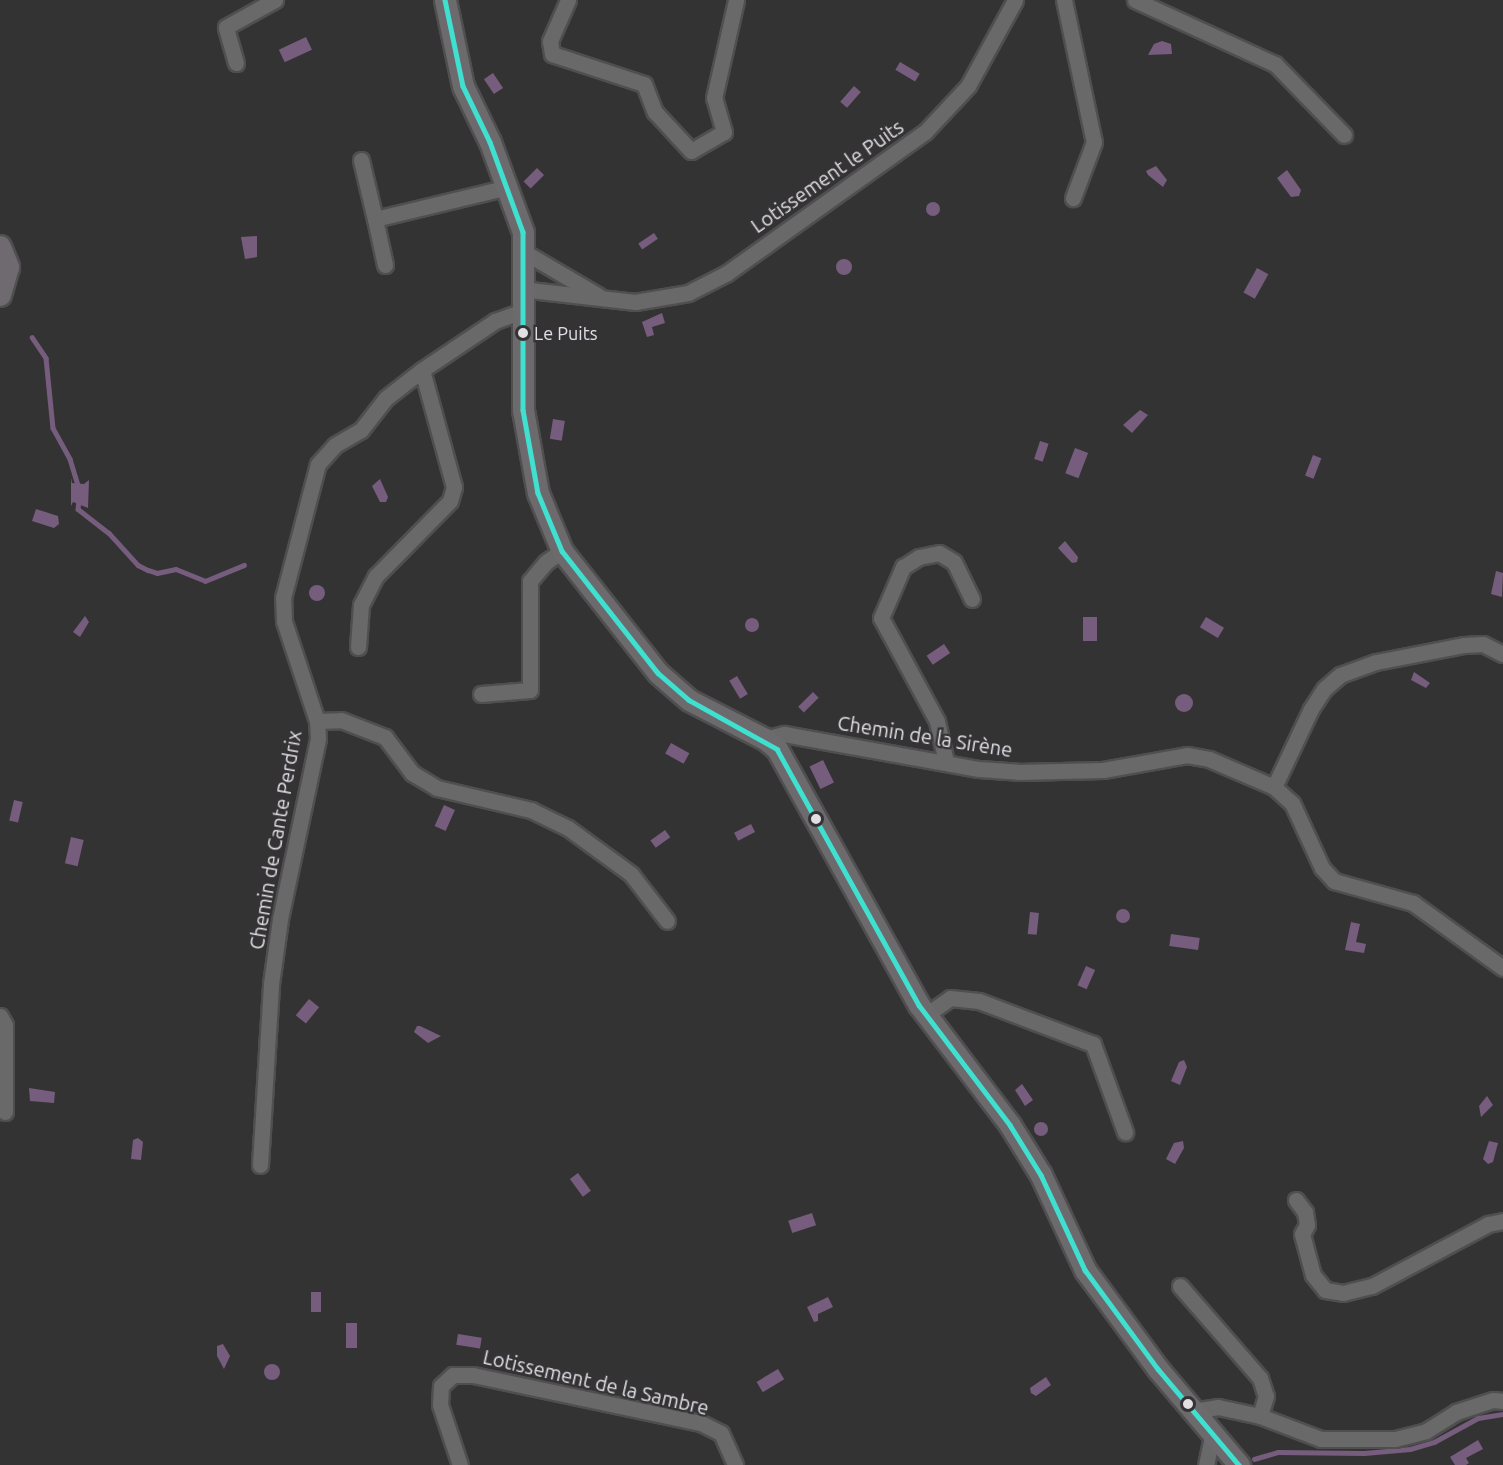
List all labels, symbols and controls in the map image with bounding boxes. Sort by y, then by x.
street label: Lotissement le Puits [746,114,908,238]
place label: Le Puits [534,322,598,344]
marker: Le Puits [517,327,529,339]
street label: Chemin de la Sirène [836,710,1014,762]
street label: Chemin de Cante Perdrix [244,729,306,951]
unlabelled marker [810,813,822,825]
street label: Lotissement de la Sambre [481,1344,711,1420]
unlabelled marker [1182,1398,1194,1410]

